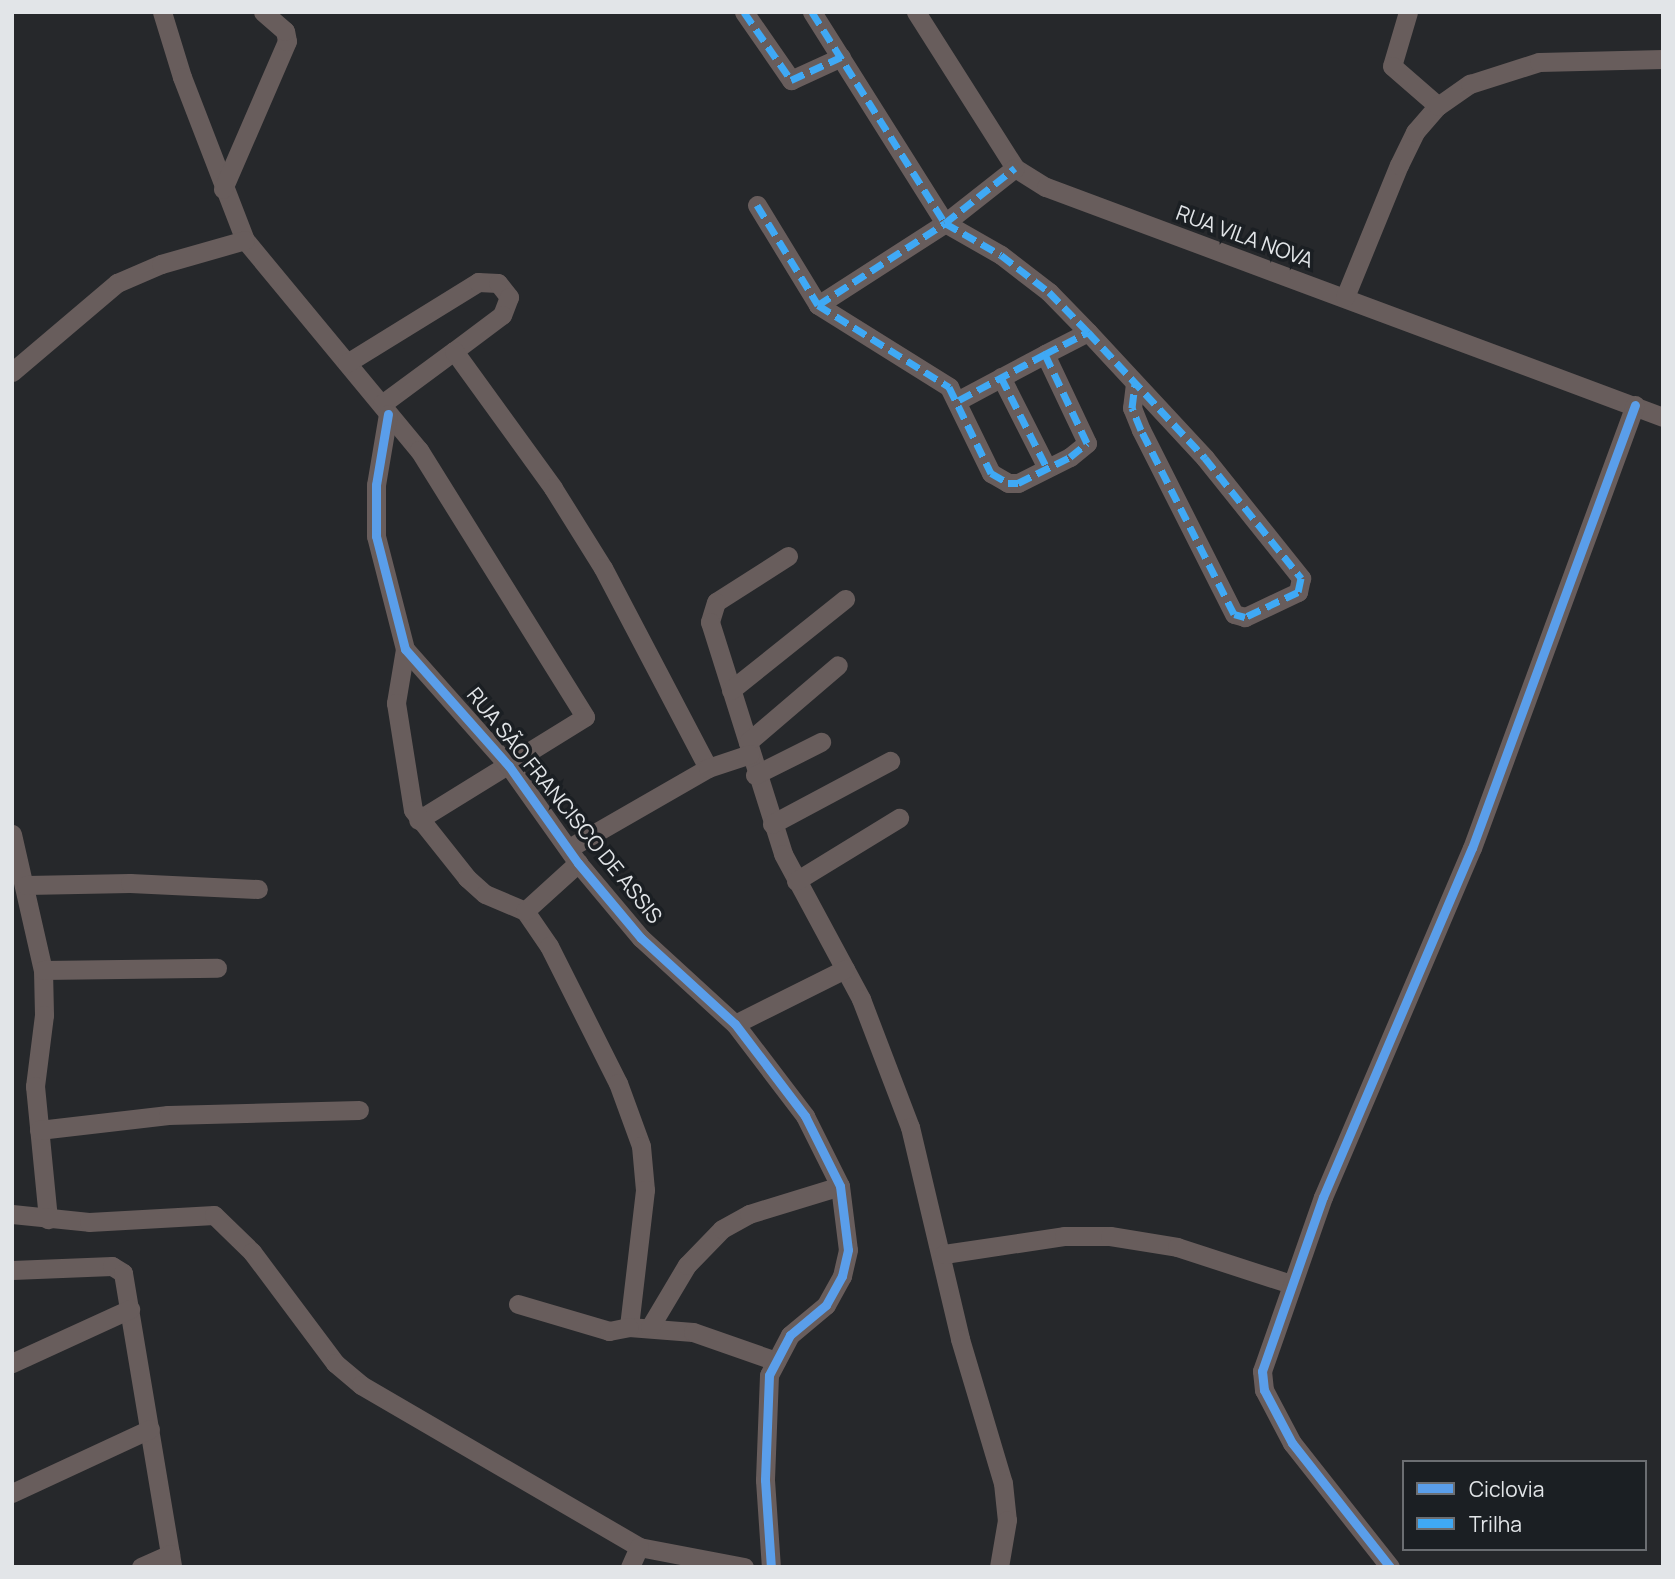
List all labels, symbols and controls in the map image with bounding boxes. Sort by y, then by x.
street label: RUA VILA NOVA [1173,200,1317,272]
street label: RUA SÃO FRANCISCO DE ASSIS [462,682,668,928]
legend [1402,1460,1647,1551]
text: Ciclovia [1469,1475,1544,1503]
text: Trilha [1469,1510,1522,1538]

